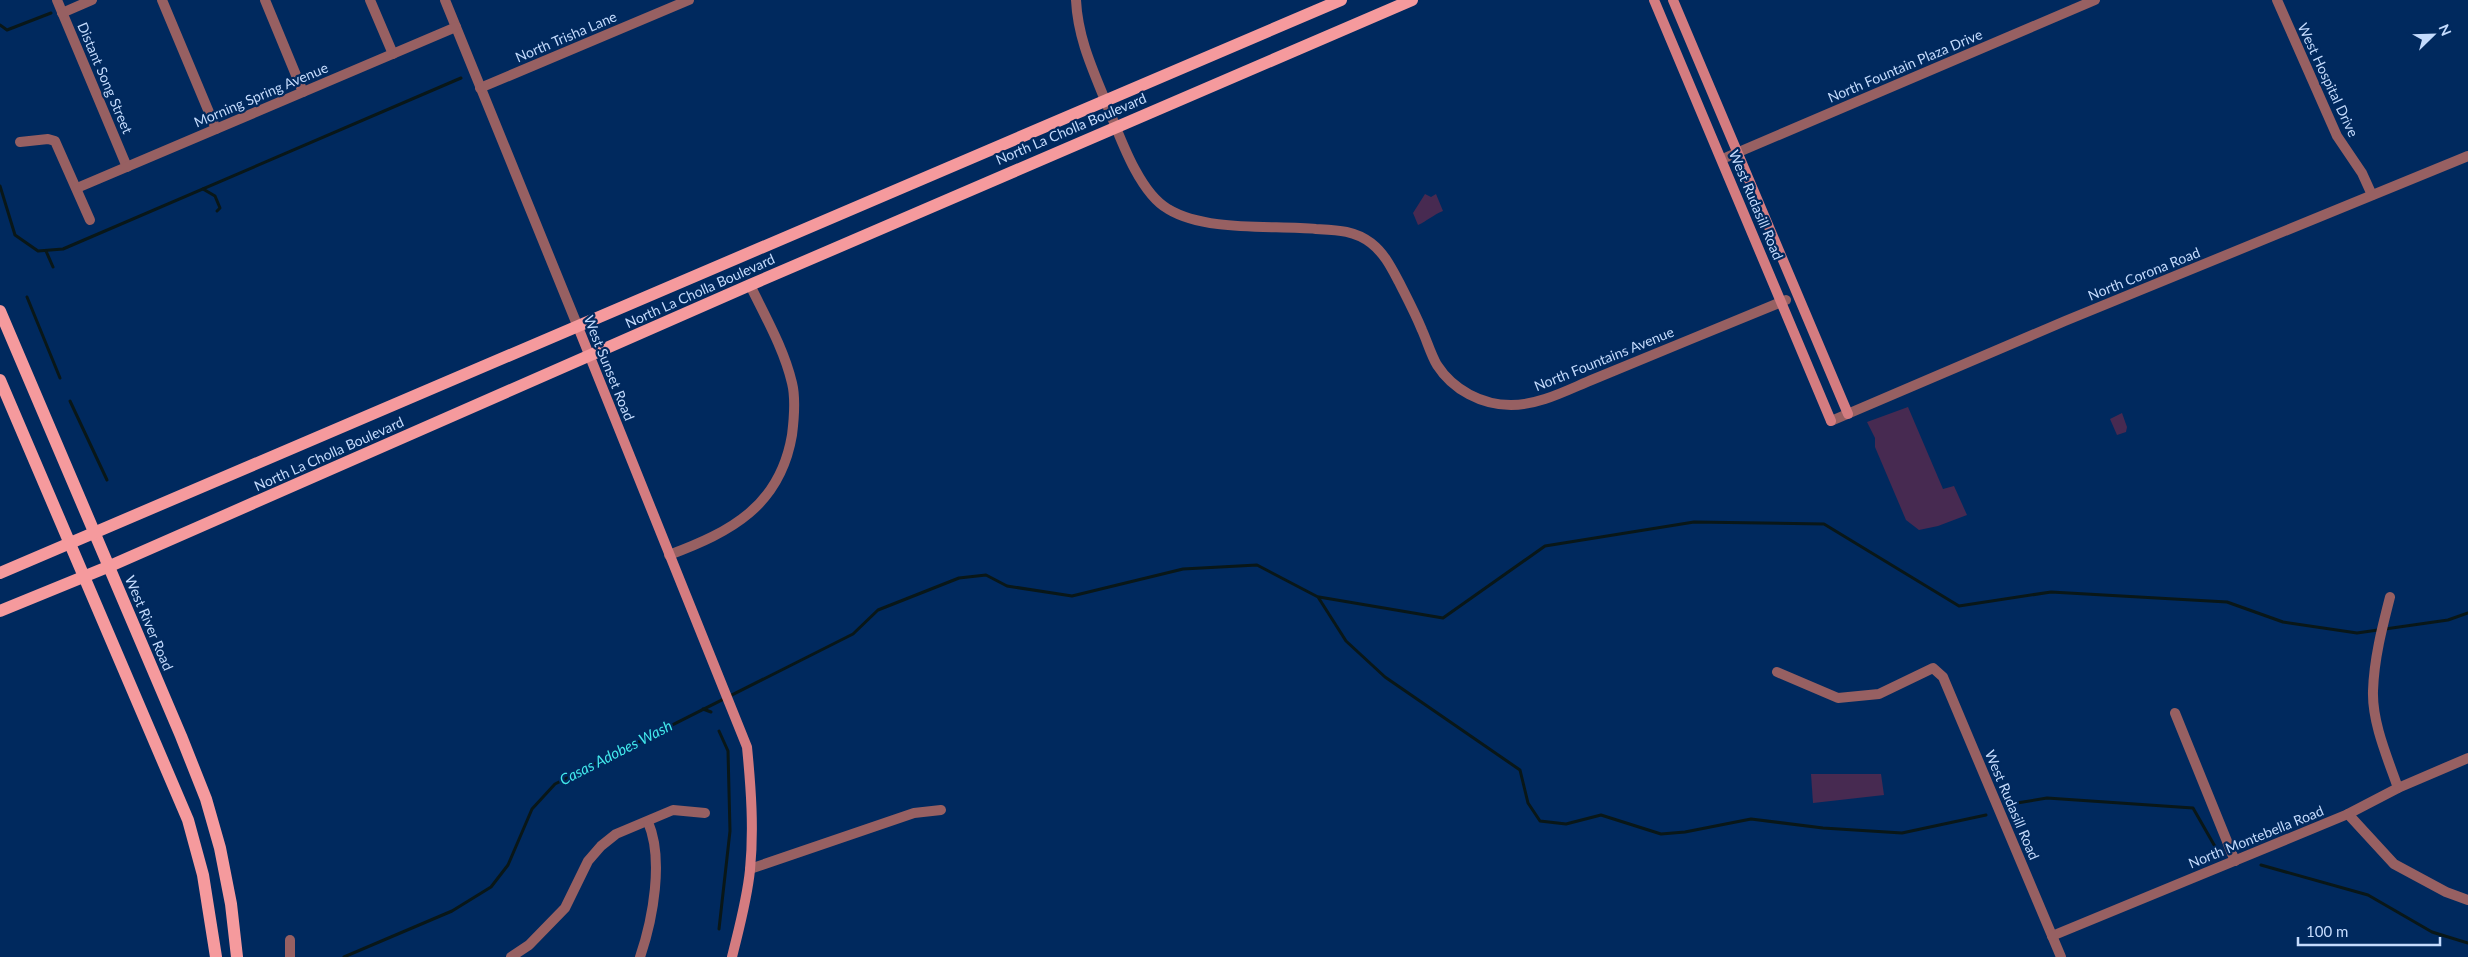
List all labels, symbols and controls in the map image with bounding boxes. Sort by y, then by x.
street label: North Trisha Lane [513,8,619,66]
north arrow [2408,10,2458,60]
street label: Distant Song Street [74,20,137,136]
street label: West Hospital Drive [2295,20,2362,139]
text: N [2435,21,2455,38]
street label: North Fountain Plaza Drive [1825,25,1985,106]
street label: Morning Spring Avenue [191,59,330,130]
street label: North La Cholla Boulevard [993,89,1149,168]
street label: West Rudasill Road [1726,147,1787,262]
street label: North Corona Road [2085,243,2202,304]
street label: North La Cholla Boulevard [622,250,777,331]
street label: West Sunset Road [581,313,638,423]
street label: North Fountains Avenue [1531,323,1676,394]
street label: North La Cholla Boulevard [251,413,406,494]
street label: West River Road [122,573,177,673]
water label: Casas Adobes Wash [556,716,675,788]
street label: West Rudasill Road [1982,747,2043,862]
street label: North Montebella Road [2186,802,2326,871]
scale bar [2298,914,2440,946]
text: 100 m [2306,922,2348,940]

